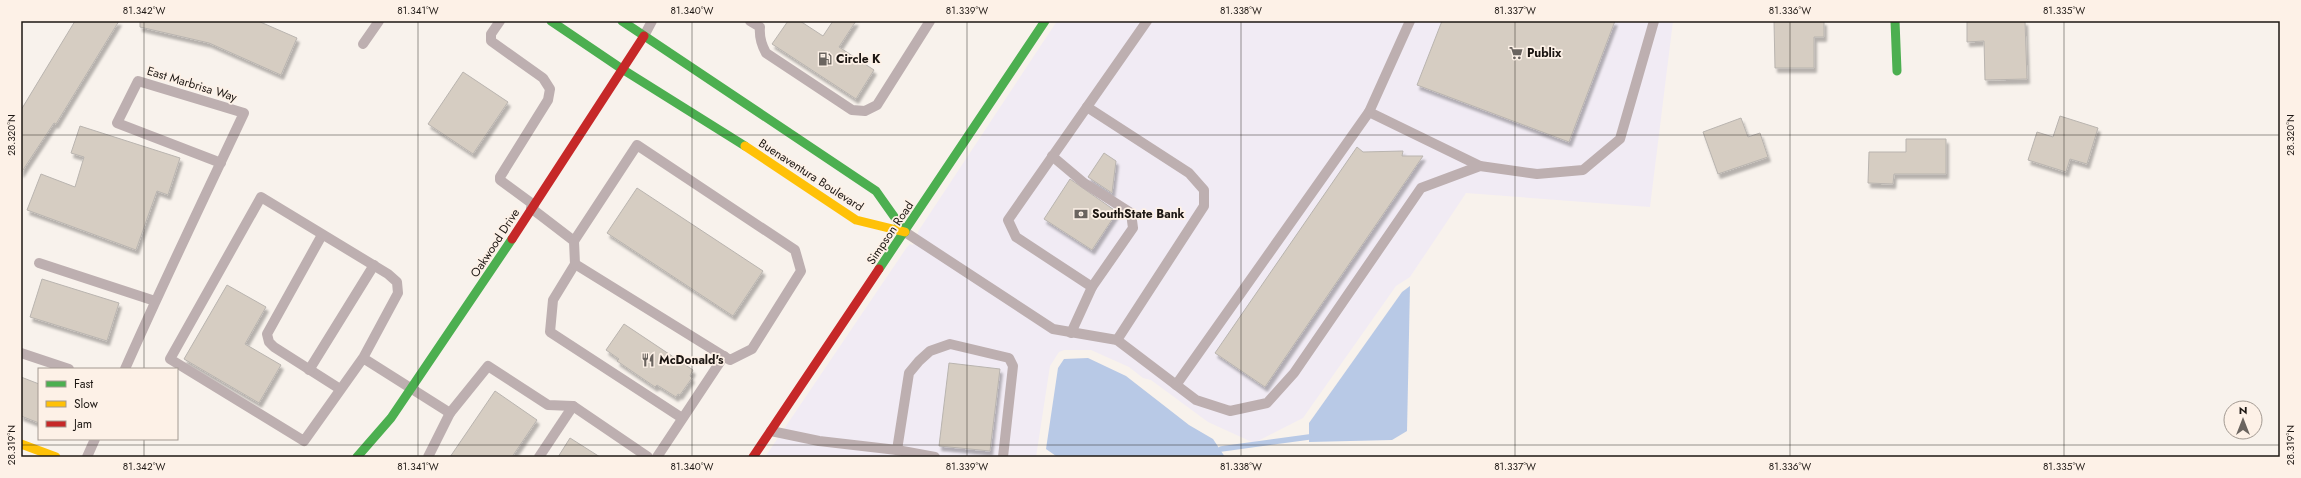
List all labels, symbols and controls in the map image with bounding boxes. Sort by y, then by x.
text: 81.342°W [123,3,165,18]
text: 81.341°W [397,3,439,18]
text: 81.340°W [671,3,714,18]
text: 81.339°W [946,3,988,18]
text: 81.338°W [1220,3,1262,18]
text: 81.337°W [1494,3,1536,18]
text: 81.336°W [1769,3,1811,18]
text: 81.335°W [2043,3,2085,18]
place label: Publix [1527,44,1562,62]
supermarket icon: Publix [1508,45,1524,61]
place label: Circle K [836,50,881,68]
fuel station icon: Circle K [817,51,833,67]
street label: East Marbrisa Way [145,62,240,106]
text: 28.320°N [4,114,19,156]
text: 28.320°N [2283,114,2298,156]
street label: Buenaventura Boulevard [755,134,867,216]
street label: Simpson Road [862,198,918,268]
street label: Oakwood Drive [466,205,524,281]
place label: SouthState Bank [1092,205,1185,223]
bank icon: SouthState Bank [1073,206,1089,222]
place label: McDonald's [659,351,724,369]
restaurant icon: McDonald's [640,352,656,368]
legend [38,368,178,440]
text: Fast [74,375,93,393]
text: Slow [74,395,99,413]
north arrow [2223,400,2263,440]
text: N [2239,402,2247,418]
text: Jam [72,415,92,433]
text: 28.319°N [4,425,19,465]
text: 28.319°N [2283,425,2298,465]
text: 81.342°W [123,459,165,474]
text: 81.341°W [397,459,439,474]
text: 81.340°W [671,459,714,474]
text: 81.339°W [946,459,988,474]
text: 81.338°W [1220,459,1262,474]
text: 81.337°W [1494,459,1536,474]
text: 81.336°W [1769,459,1811,474]
text: 81.335°W [2043,459,2085,474]

